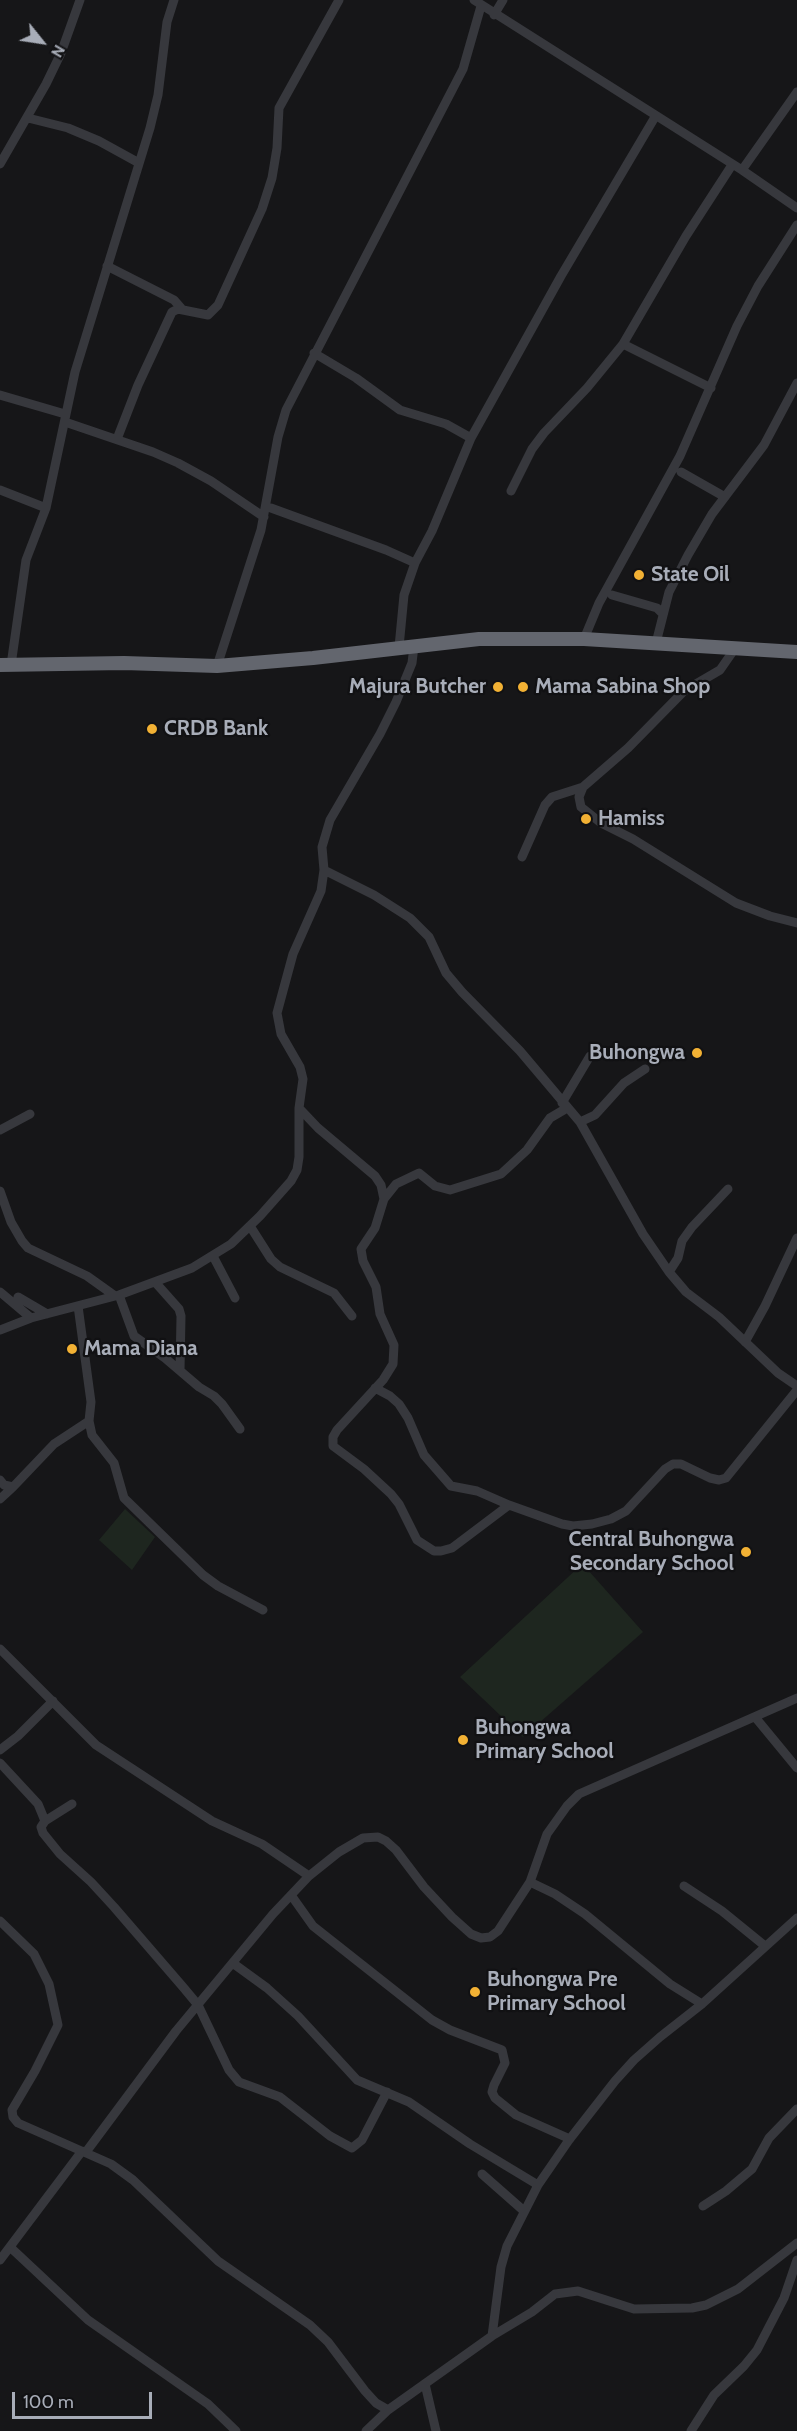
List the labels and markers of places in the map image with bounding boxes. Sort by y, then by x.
place label: State Oil [651,562,730,588]
marker: State Oil [632,568,646,582]
place label: Majura Butcher [349,674,486,700]
place label: Mama Sabina Shop [535,674,710,700]
marker: Majura Butcher [491,680,505,694]
marker: Mama Sabina Shop [516,680,530,694]
place label: CRDB Bank [164,716,268,742]
marker: CRDB Bank [145,722,159,736]
place label: Hamiss [598,806,665,832]
marker: Hamiss [579,812,593,826]
place label: Buhongwa [589,1040,685,1066]
marker: Buhongwa [690,1046,704,1060]
place label: Mama Diana [84,1336,198,1362]
marker: Mama Diana [65,1342,79,1356]
place label: Central Buhongwa Secondary School [569,1527,734,1577]
marker: Central Buhongwa Secondary School [739,1545,753,1559]
place label: Buhongwa Primary School [475,1715,614,1765]
marker: Buhongwa Primary School [456,1733,470,1747]
place label: Buhongwa Pre Primary School [487,1967,626,2017]
marker: Buhongwa Pre Primary School [468,1985,482,1999]

